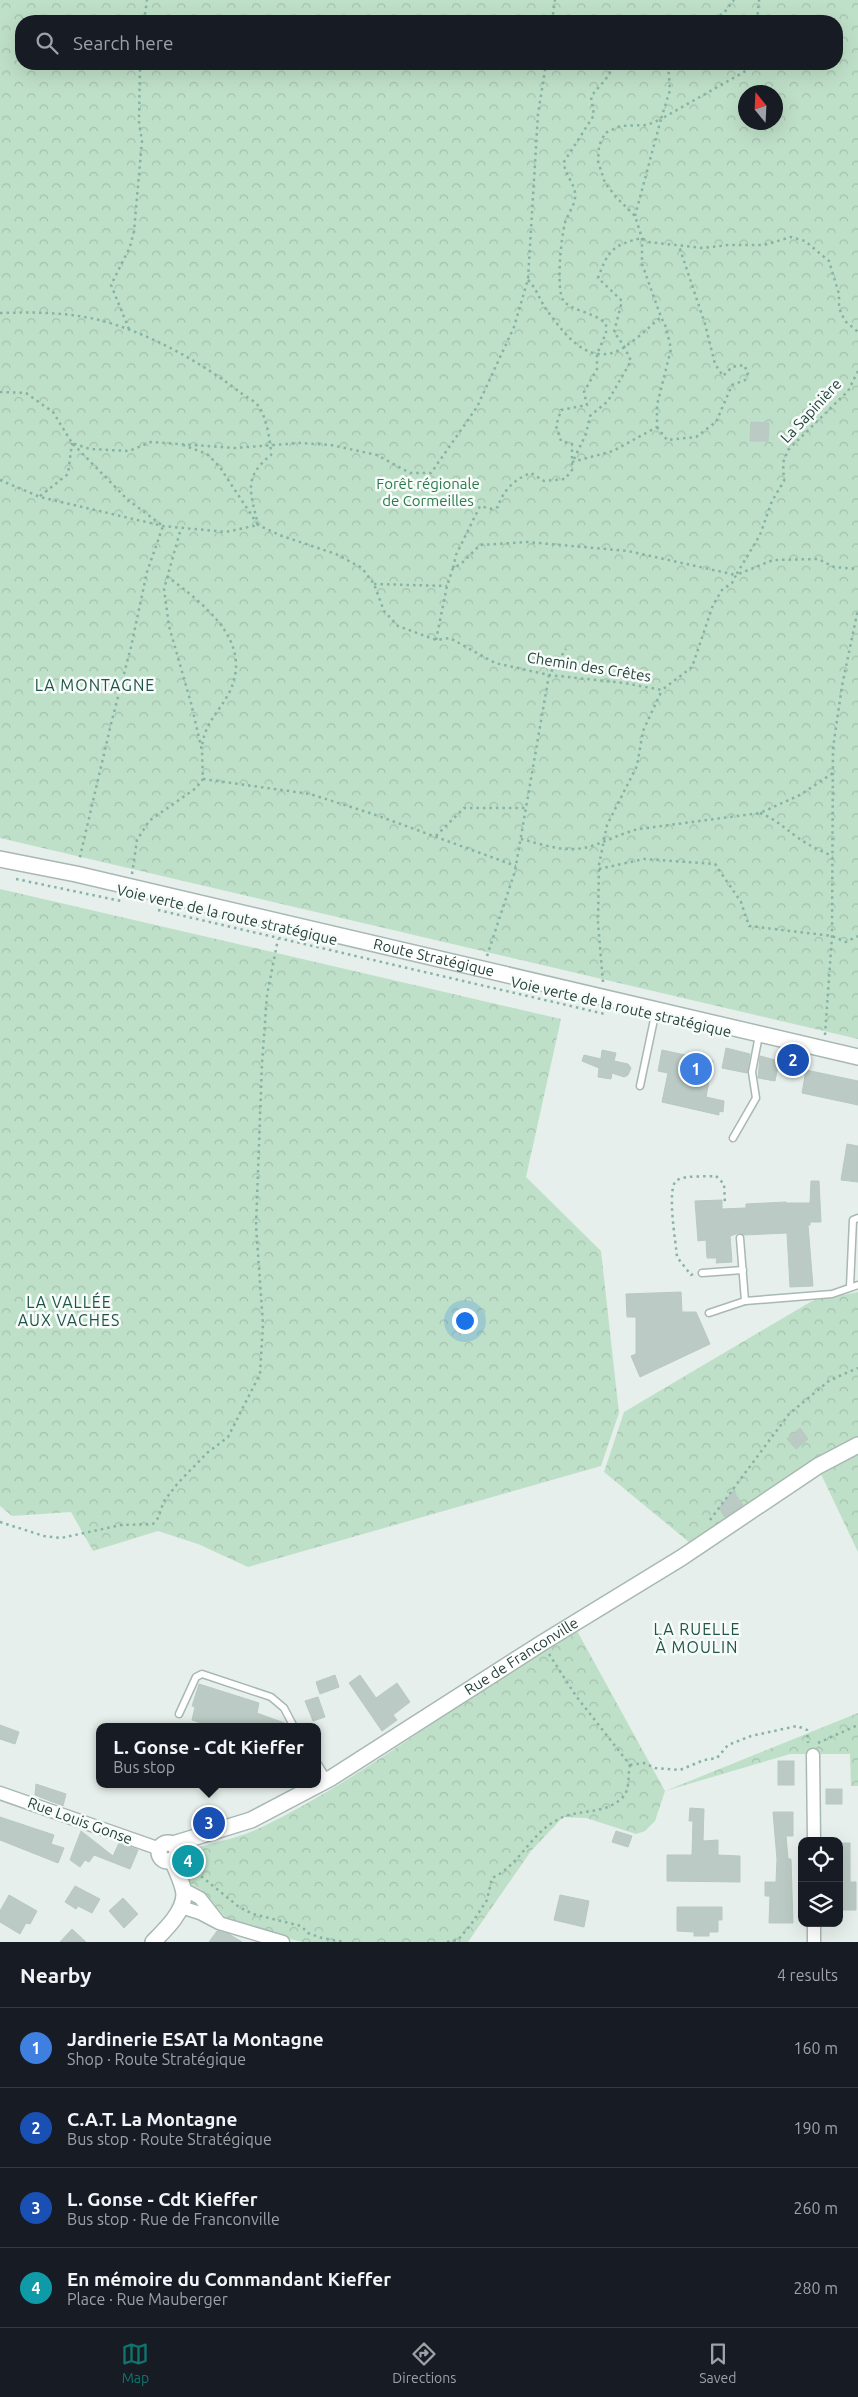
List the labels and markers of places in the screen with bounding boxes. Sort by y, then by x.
pin: 2 [777,1041,809,1079]
pin: 1 [680,1050,712,1088]
pin: 3 [193,1804,225,1842]
pin: 4 [172,1842,204,1880]

